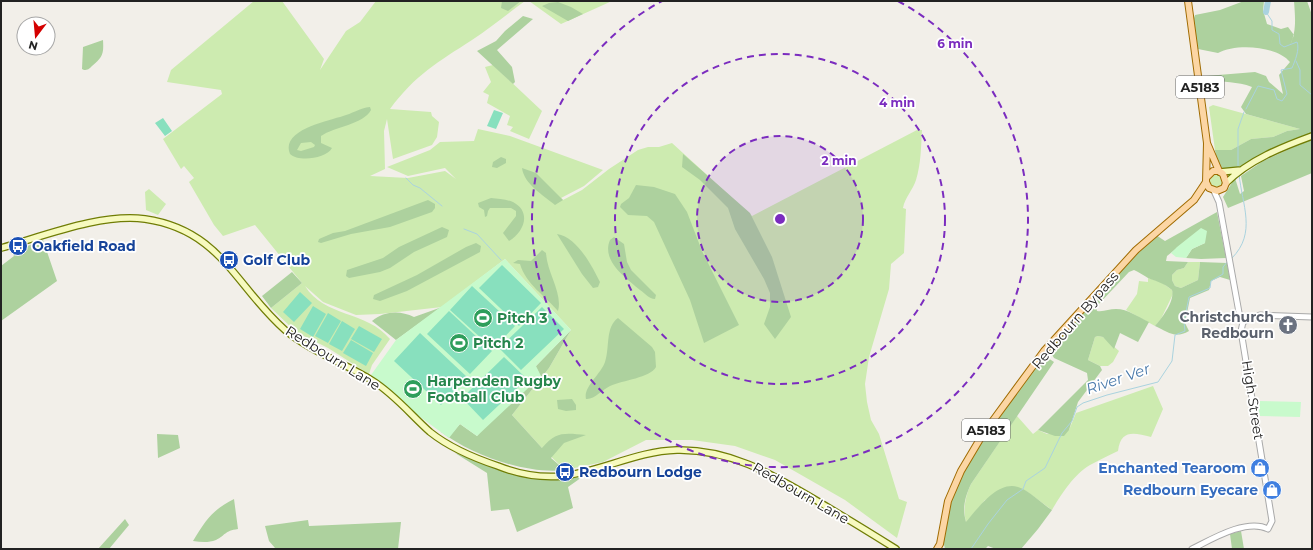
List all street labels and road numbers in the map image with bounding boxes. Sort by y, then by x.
road number: A5183 [1176,76,1224,98]
street label: Redbourn Bypass [1028,267,1123,373]
street label: Redbourn Lane [282,322,384,394]
street label: High Street [1238,359,1268,441]
road number: A5183 [962,419,1010,441]
street label: Redbourn Lane [749,458,853,528]

